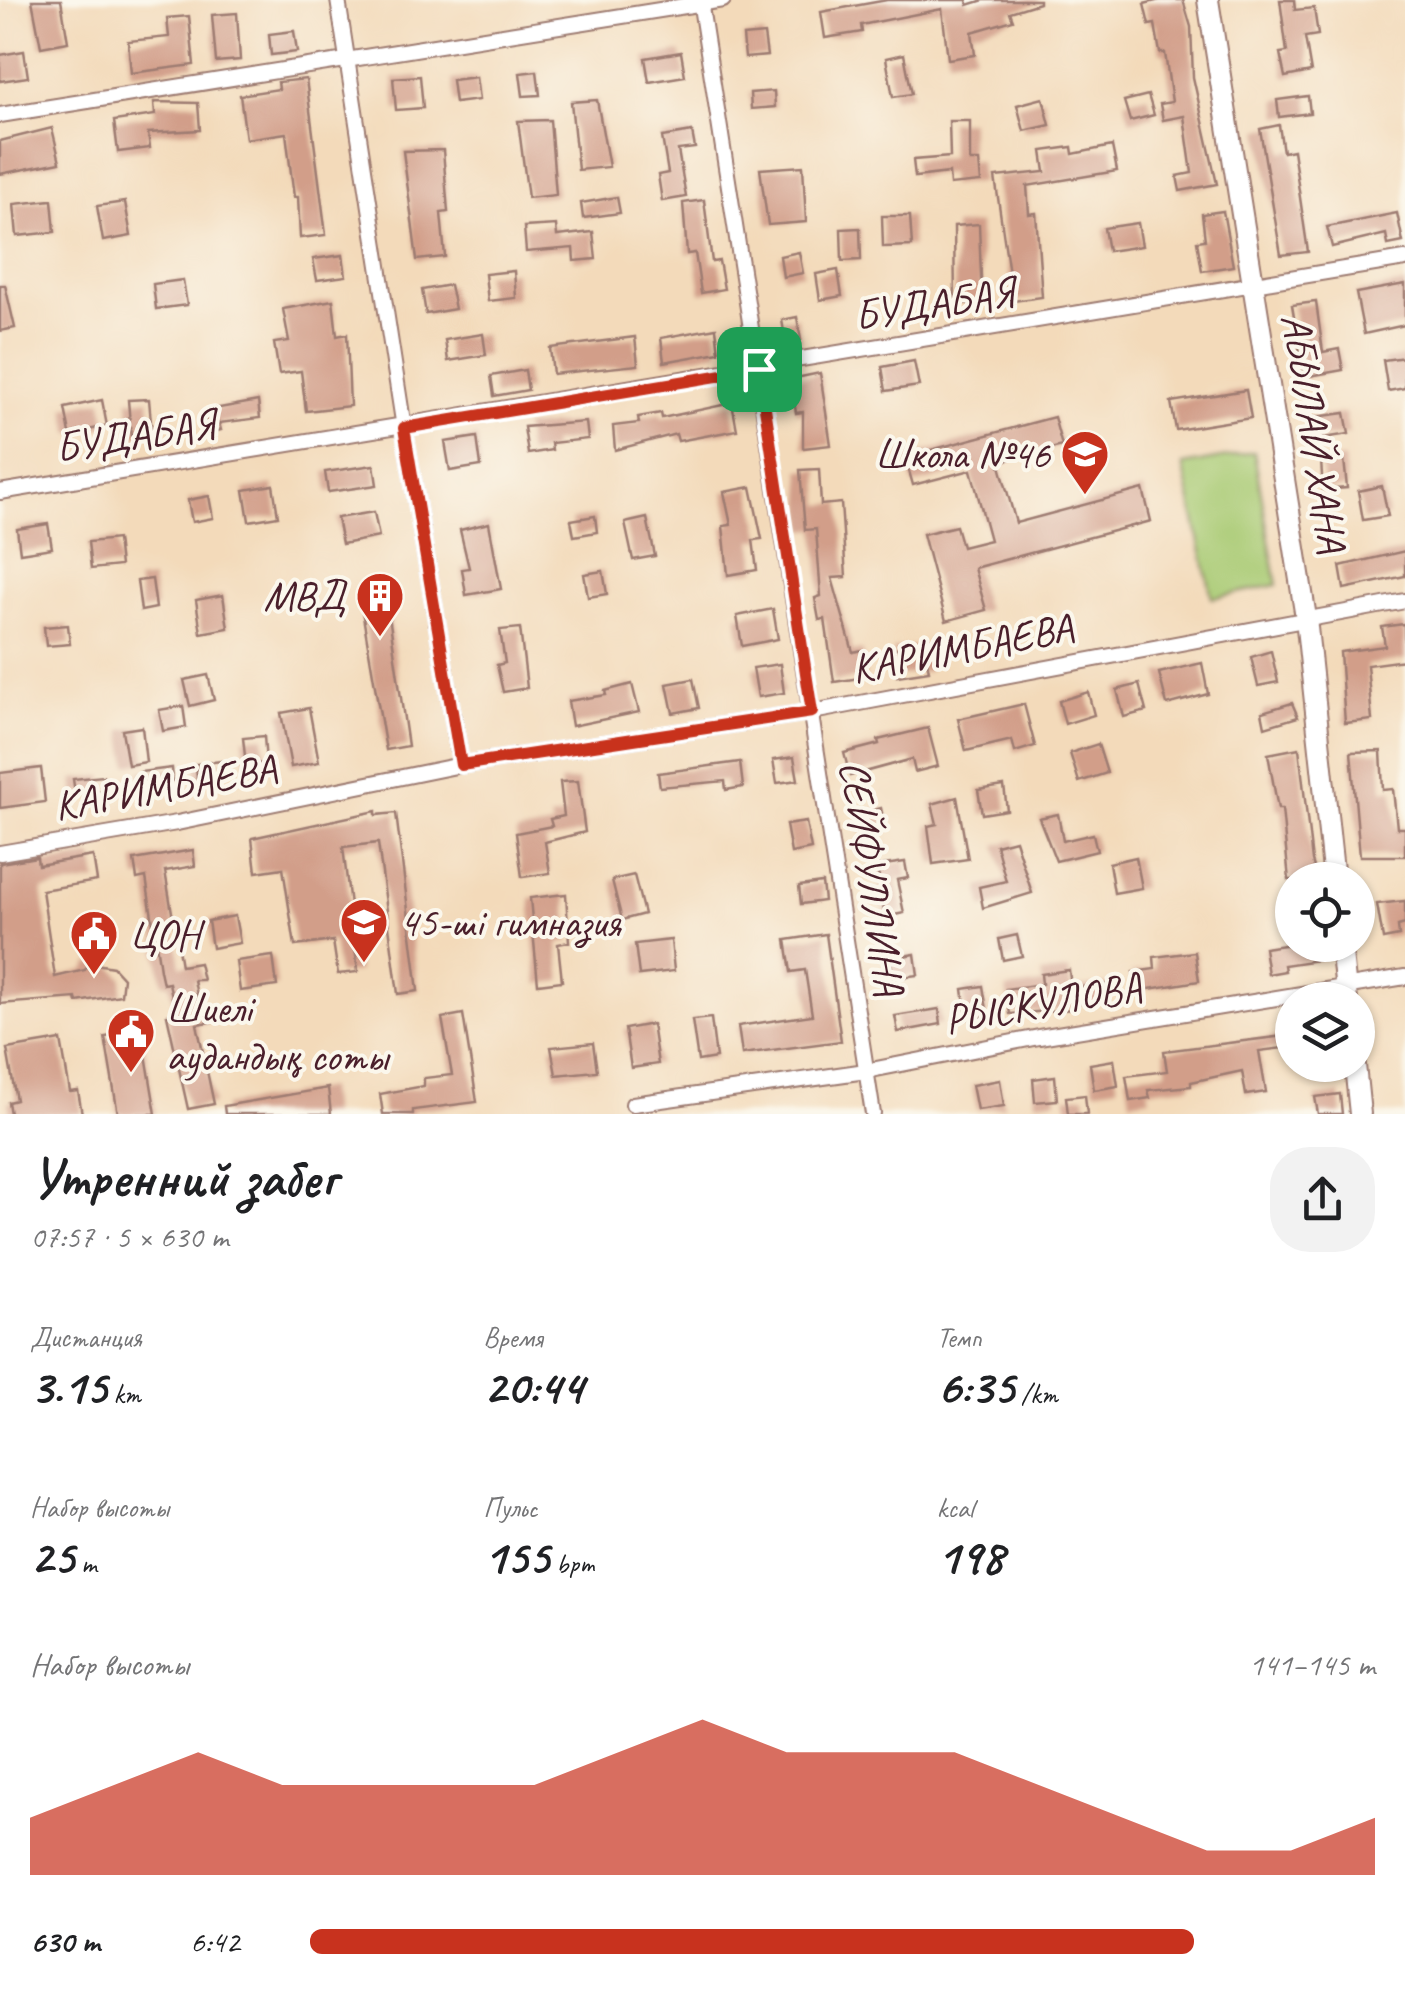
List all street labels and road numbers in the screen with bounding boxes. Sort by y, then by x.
street label: БУДАБАЯ [850,264,1023,343]
street label: АБЫЛАЙ ХАНА [1269,310,1359,557]
street label: БУДАБАЯ [51,396,224,475]
street label: КАРИМБАЕВА [847,600,1078,695]
street label: КАРИМБАЕВА [50,741,281,833]
street label: СЕЙФУЛЛИНА [827,757,917,1000]
street label: РЫСКУЛОВА [940,959,1146,1046]

